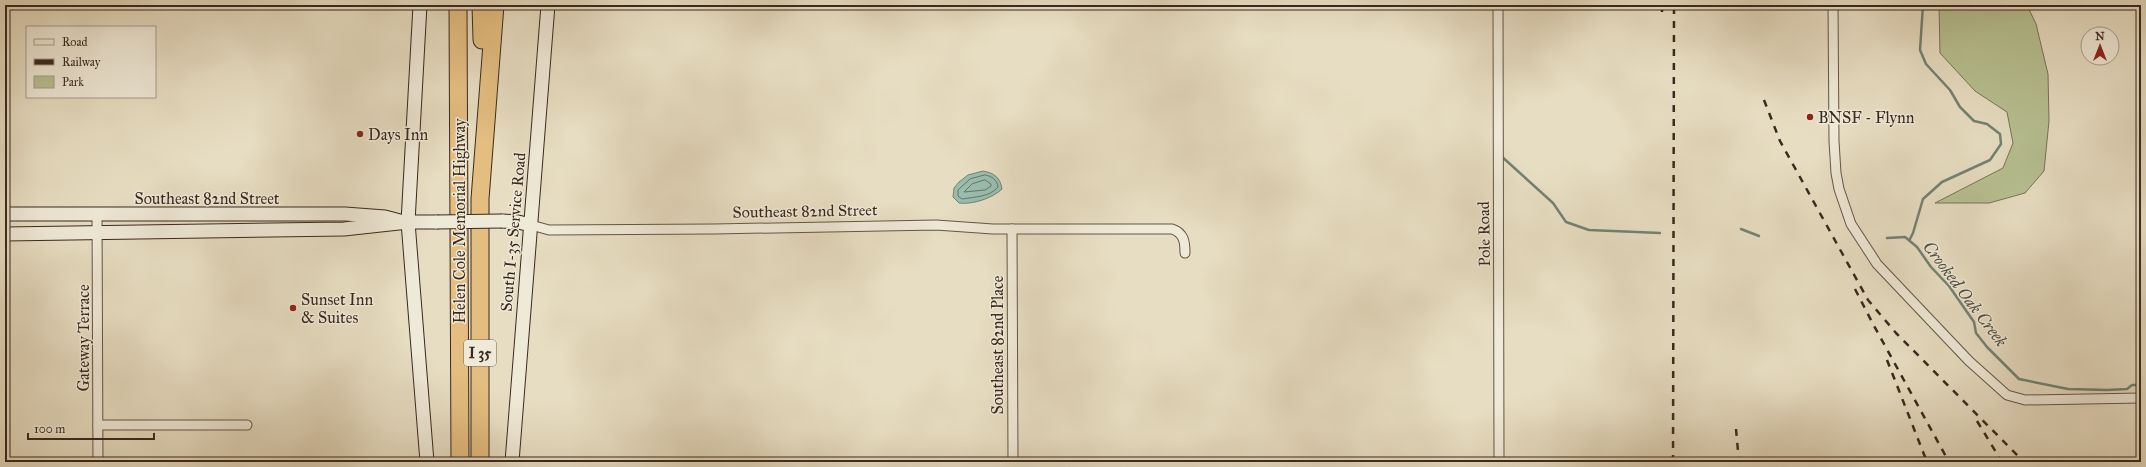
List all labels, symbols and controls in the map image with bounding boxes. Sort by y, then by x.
legend [26,26,156,98]
north arrow [2080,26,2120,66]
text: N [2095,30,2105,43]
text: Road [62,35,88,49]
text: Railway [62,55,101,69]
text: Park [62,75,84,89]
place label: BNSF - Flynn [1818,108,1915,127]
marker: BNSF - Flynn [1805,112,1815,122]
street label: Helen Cole Memorial Highway [450,118,470,324]
place label: Days Inn [368,125,428,144]
marker: Days Inn [355,129,365,139]
street label: South I-35 Service Road [497,152,529,312]
street label: Southeast 82nd Street [134,189,280,208]
street label: Southeast 82nd Street [732,200,878,222]
street label: Pole Road [1474,201,1494,267]
water label: Crooked Oak Creek [1918,237,2012,351]
street label: Southeast 82nd Place [988,275,1007,414]
street label: Gateway Terrace [74,284,93,392]
place label: Sunset Inn & Suites [301,290,374,327]
marker: Sunset Inn & Suites [288,303,298,313]
road number: I 35 [464,340,496,366]
scale bar [28,415,154,441]
text: 100 m [34,422,65,436]

